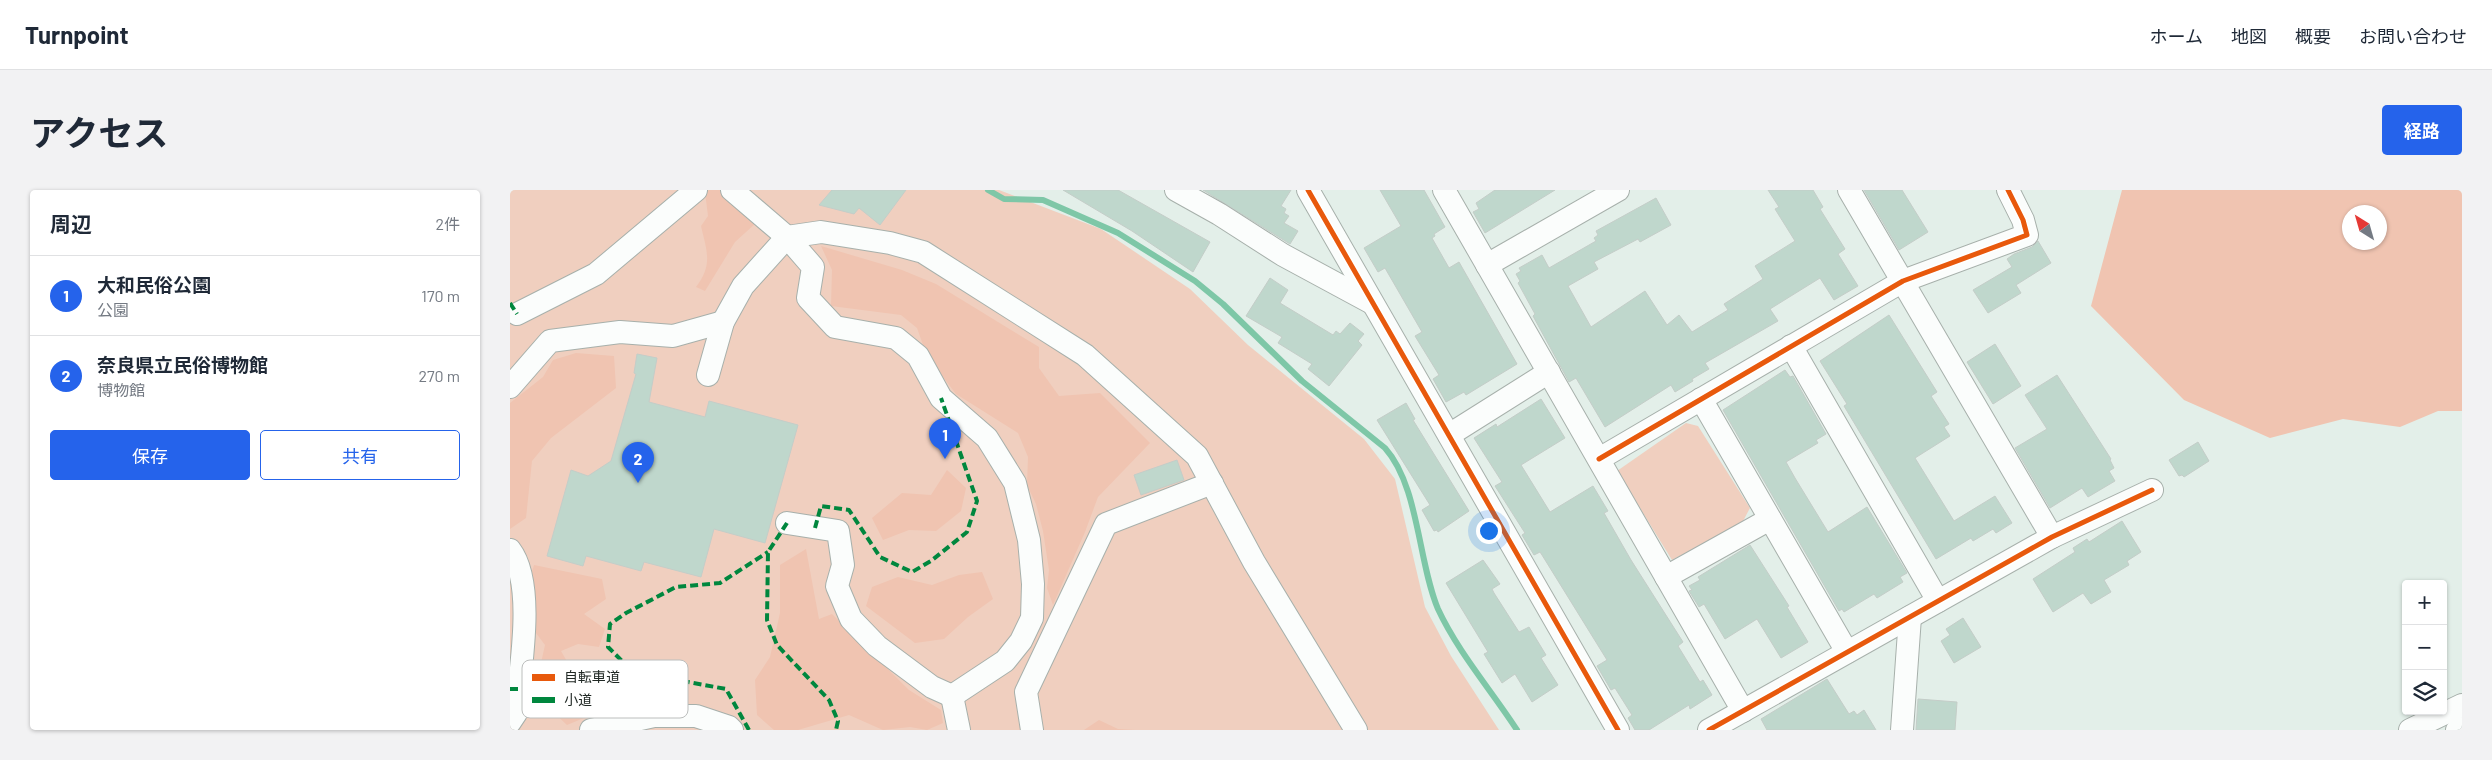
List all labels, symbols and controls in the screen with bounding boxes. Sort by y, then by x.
text: Turnpoint [25,20,129,49]
text: ホーム [2150,25,2203,47]
text: 地図 [2231,25,2267,47]
text: 概要 [2295,25,2331,47]
text: お問い合わせ [2359,25,2467,47]
button: 経路 [2382,105,2462,155]
text: アクセス [30,111,168,153]
north arrow [2342,205,2387,250]
text: 周辺 [50,211,92,236]
text: 2件 [435,214,460,233]
text: 大和民俗公園 [97,273,211,296]
text: 1 [63,286,69,305]
text: 170 m [421,286,460,305]
text: 公園 [97,300,129,319]
text: 奈良県立民俗博物館 [97,353,268,376]
text: 2 [62,366,70,385]
text: 270 m [418,366,460,385]
text: 博物館 [97,380,145,399]
pin: 1 [929,418,961,459]
button: 保存 [50,430,250,480]
button: 共有 [260,430,460,480]
pin: 2 [622,442,654,483]
your location [1476,518,1502,544]
map controls [2402,580,2447,715]
button: + [2402,580,2447,625]
button: − [2402,625,2447,670]
legend [522,660,688,718]
text: 自転車道 [564,668,620,685]
button: layers [2402,670,2447,715]
text: 小道 [564,691,592,708]

